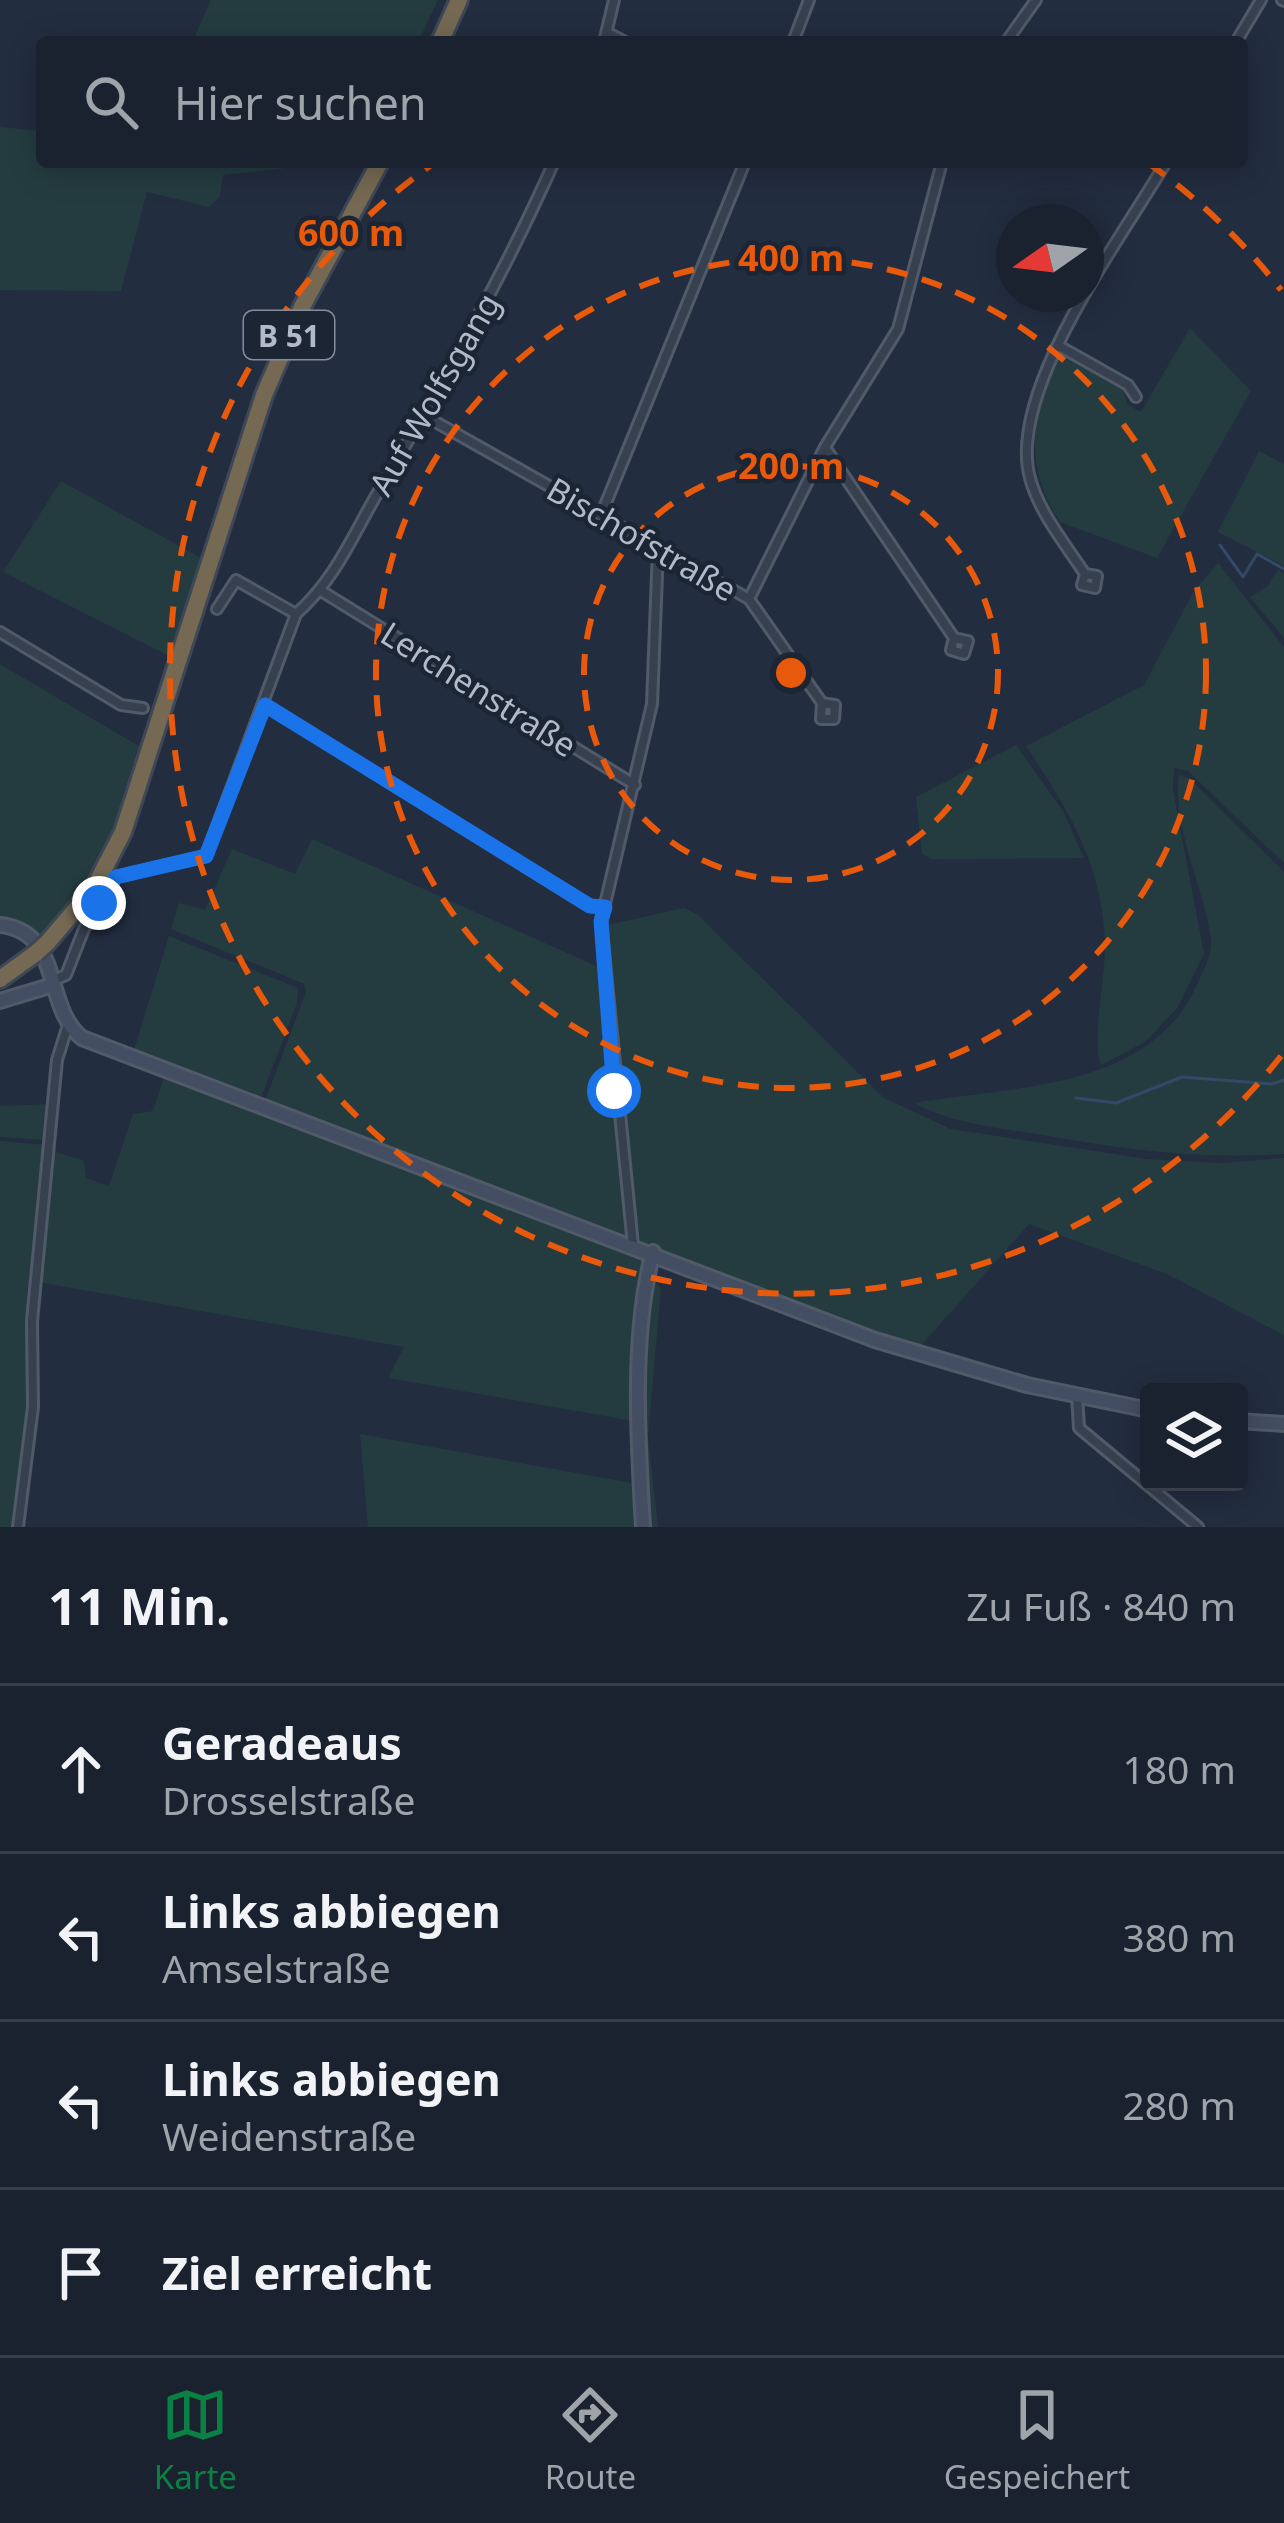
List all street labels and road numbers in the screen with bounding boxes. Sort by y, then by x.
street label: Auf Wolfsgang [358,285,510,503]
road number: B 51 [244,311,334,359]
street label: Bischofstraße [539,467,745,611]
street label: Lerchenstraße [373,611,585,767]

